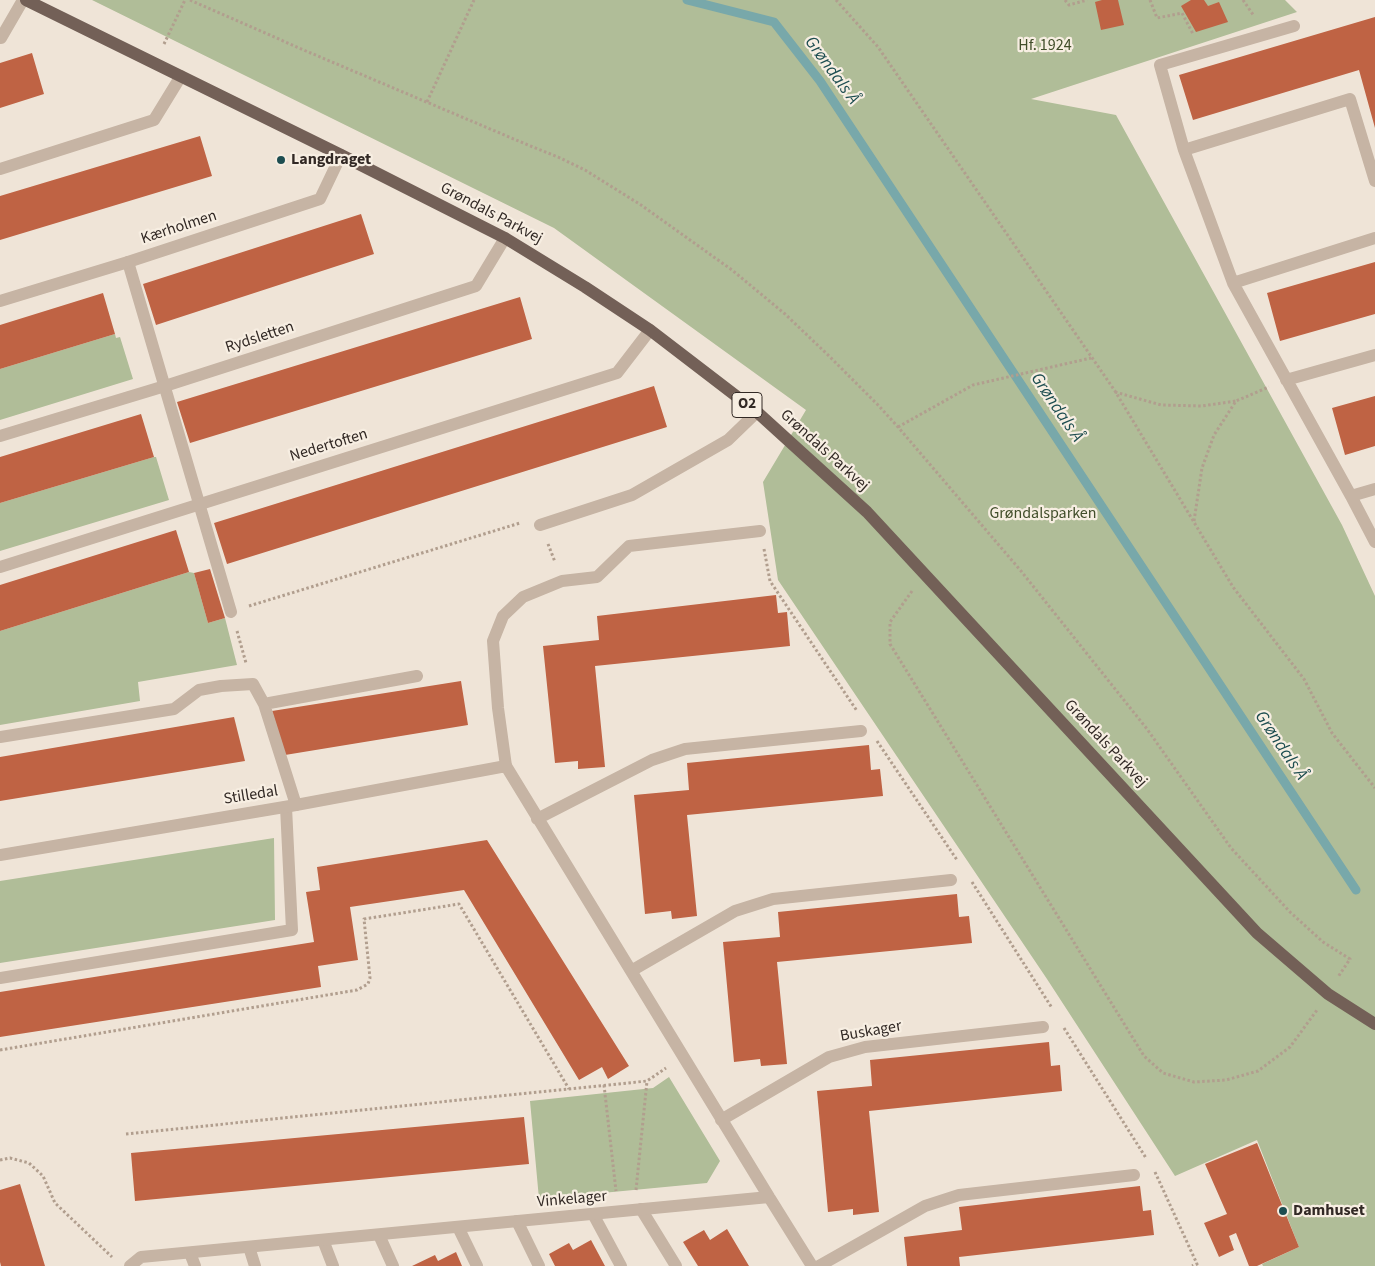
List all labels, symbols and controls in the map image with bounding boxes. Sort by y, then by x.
water label: Grøndals Å [799,33,863,109]
park label: Hf. 1924 [1018,36,1072,56]
place label: Langdraget [291,150,371,170]
marker: Langdraget [275,154,287,166]
street label: Grøndals Parkvej [437,179,545,249]
street label: Kærholmen [139,207,219,249]
street label: Rydsletten [223,318,297,358]
water label: Grøndals Å [1025,369,1087,447]
road number: O2 [732,392,762,418]
street label: Grøndals Parkvej [776,406,872,496]
street label: Nedertoften [288,425,370,467]
park label: Grøndalsparken [989,504,1097,524]
street label: Grøndals Parkvej [1060,696,1150,792]
water label: Grøndals Å [1249,707,1311,785]
street label: Stilledal [223,782,279,810]
street label: Buskager [839,1017,903,1047]
street label: Vinkelager [536,1187,608,1213]
place label: Damhuset [1293,1201,1365,1221]
marker: Damhuset [1277,1205,1289,1217]

